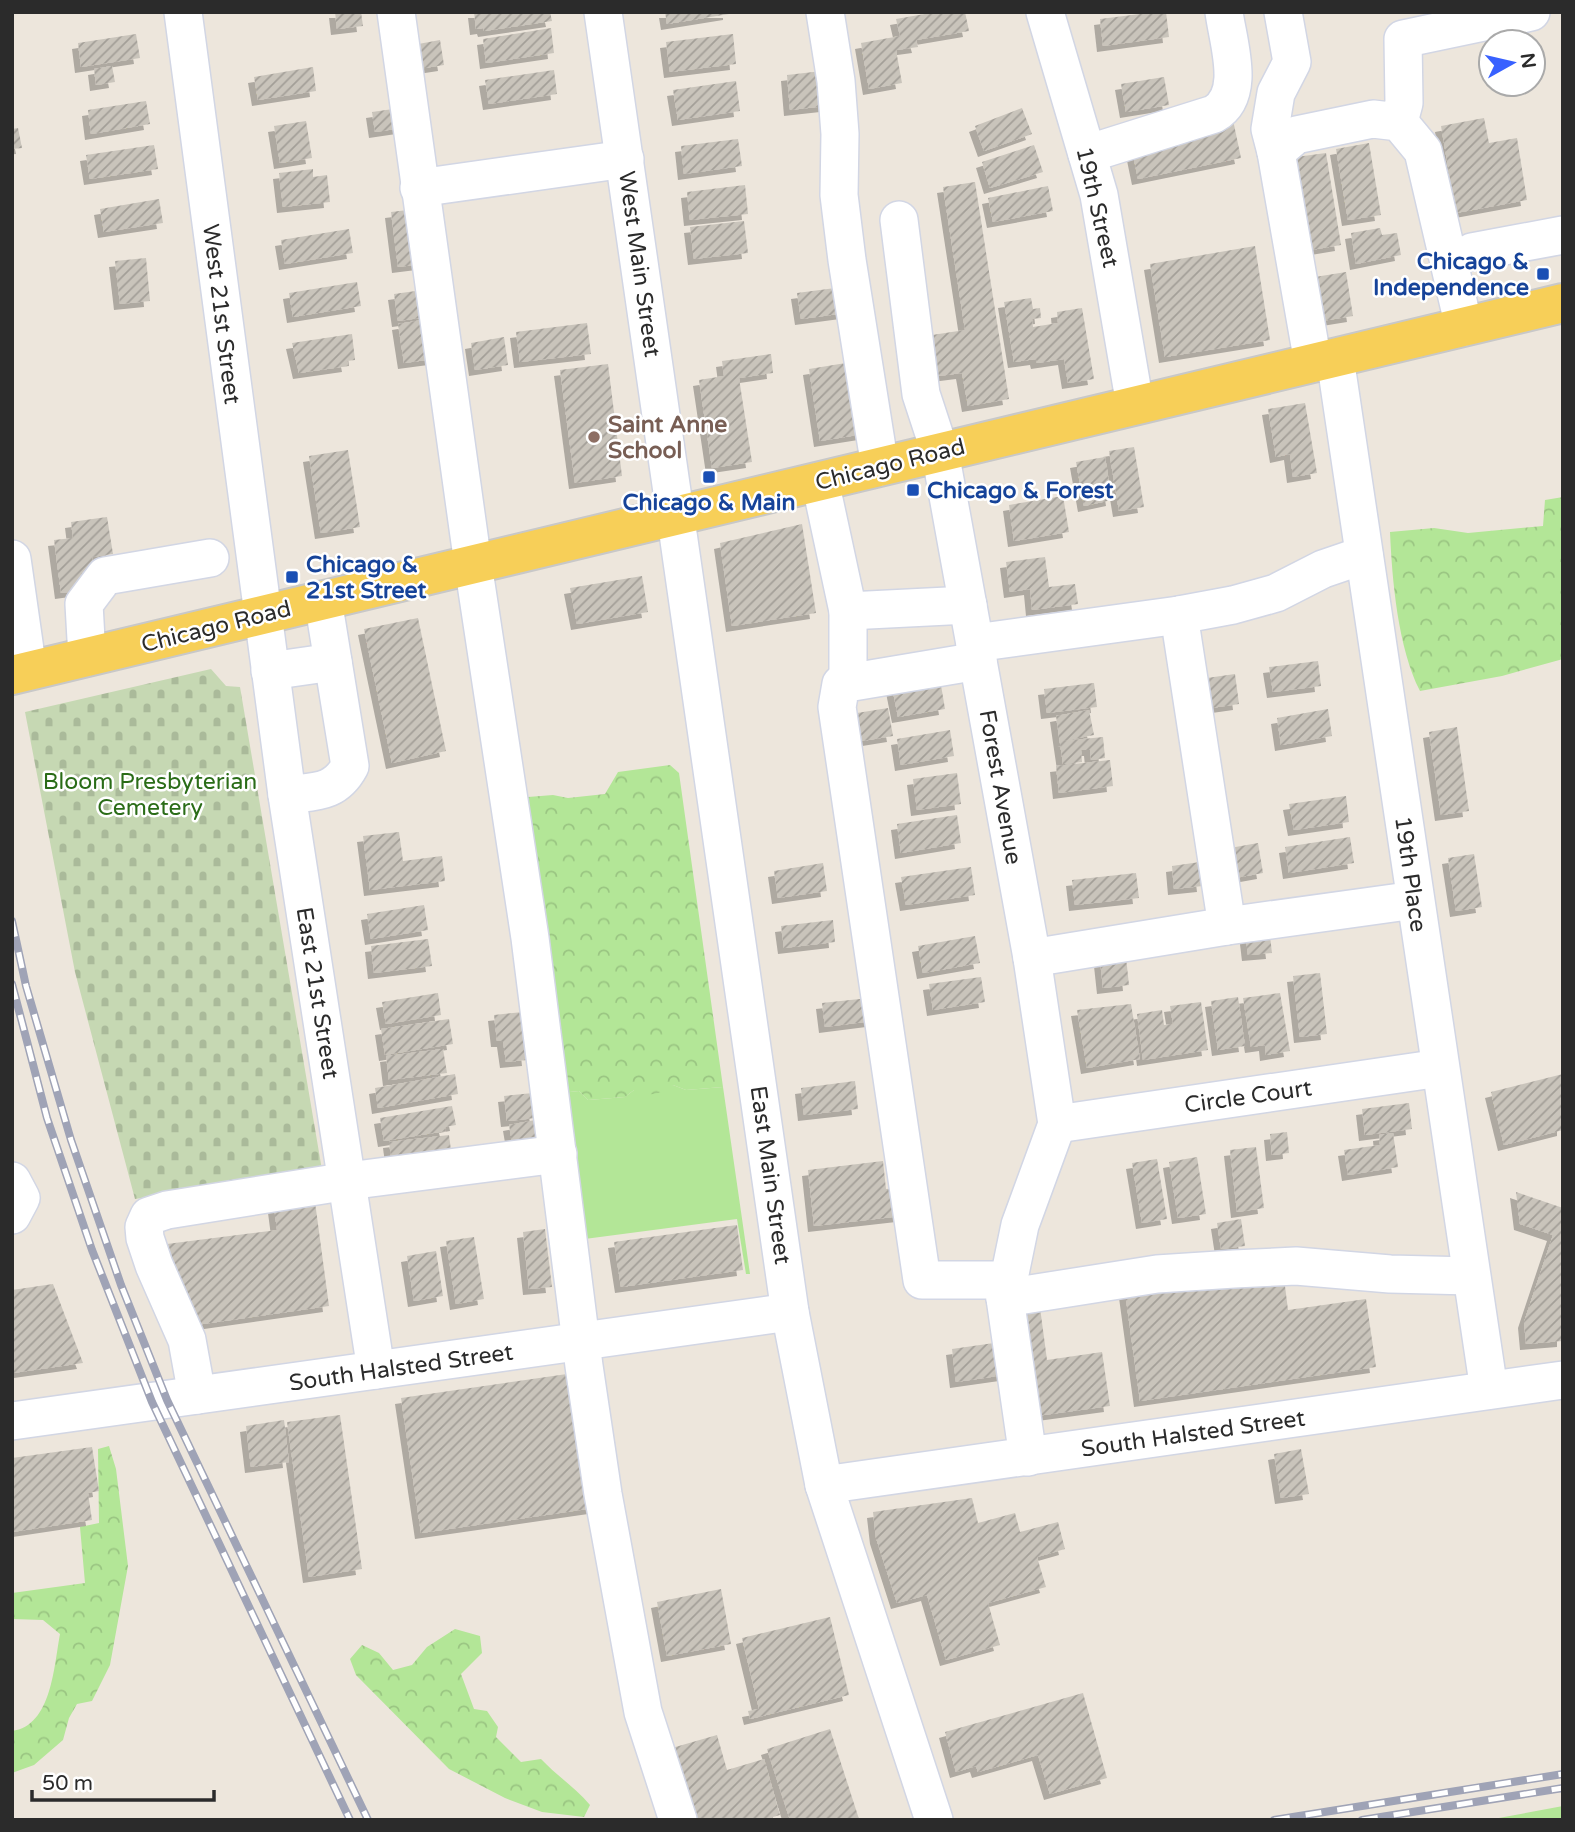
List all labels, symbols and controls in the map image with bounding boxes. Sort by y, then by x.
north arrow [1477,28,1547,98]
text: N [1516,52,1540,70]
street label: 19th Street [1070,144,1125,271]
street label: West Main Street [612,169,666,359]
street label: West 21st Street [196,222,246,406]
place label: Chicago & Independence [1373,248,1529,302]
marker: Chicago & Independence [1535,266,1551,282]
place label: Saint Anne School [608,411,727,465]
marker: Saint Anne School [586,429,602,445]
street label: Chicago Road [813,433,968,497]
marker: Chicago & Main [701,469,717,485]
place label: Chicago & Forest [927,477,1114,505]
marker: Chicago & Forest [905,482,921,498]
place label: Chicago & Main [622,489,796,517]
place label: Chicago & 21st Street [306,551,427,605]
marker: Chicago & 21st Street [284,569,300,585]
street label: Chicago Road [139,595,294,659]
street label: Forest Avenue [973,708,1027,867]
park label: Bloom Presbyterian Cemetery [43,768,257,822]
street label: 19th Place [1388,814,1432,934]
street label: East 21st Street [290,905,344,1081]
street label: Circle Court [1183,1074,1314,1120]
street label: East Main Street [744,1084,796,1266]
street label: South Halsted Street [287,1338,515,1398]
street label: South Halsted Street [1079,1404,1307,1464]
scale bar [32,1758,214,1802]
text: 50 m [42,1771,93,1796]

